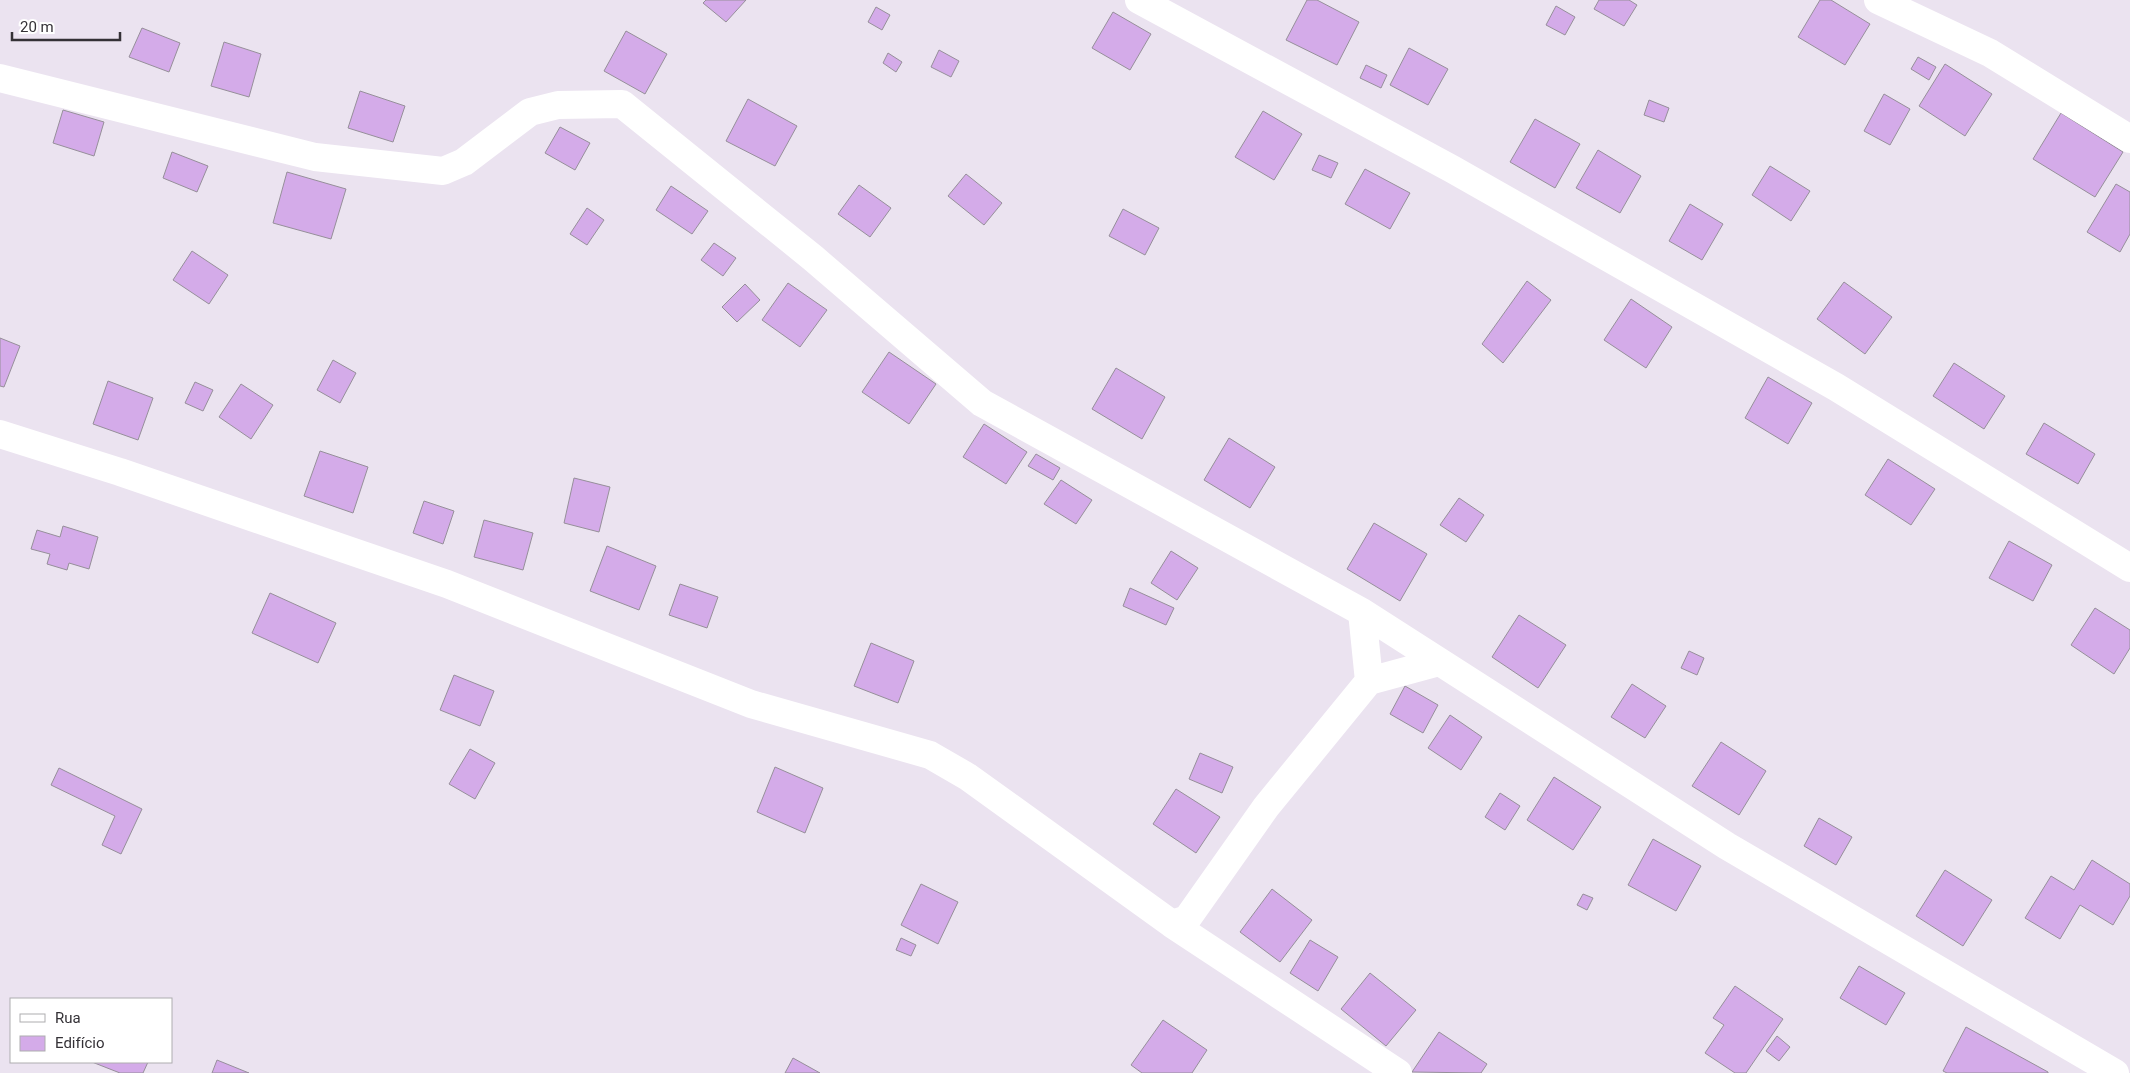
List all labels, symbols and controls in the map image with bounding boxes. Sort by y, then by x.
scale bar [12,10,120,42]
text: 20 m [20,18,54,36]
legend [10,998,172,1063]
text: Rua [55,1009,81,1027]
text: Edifício [55,1034,104,1052]

